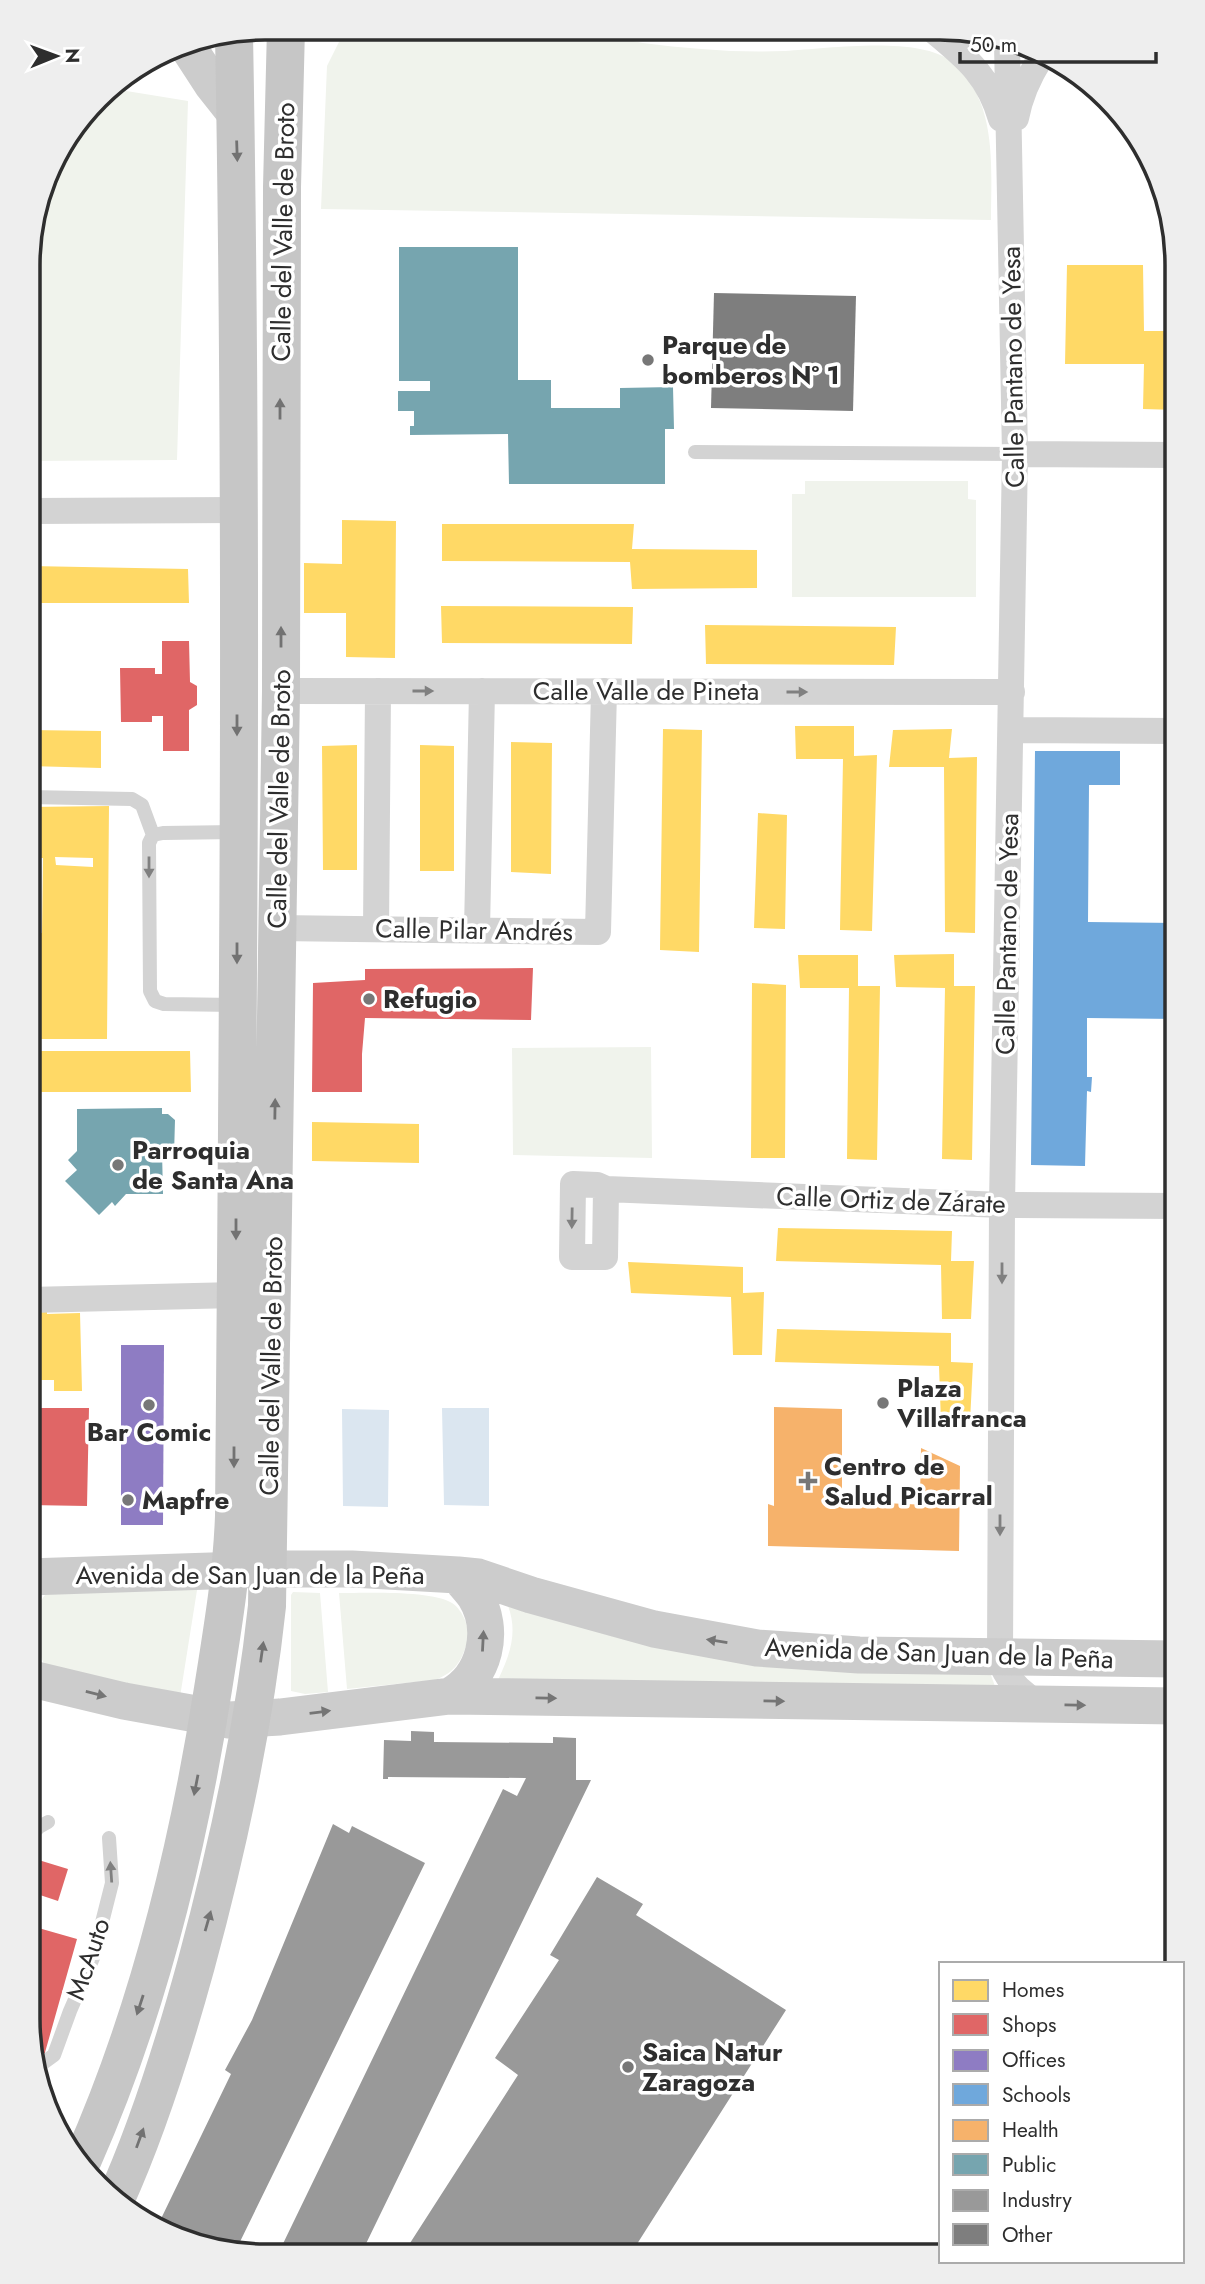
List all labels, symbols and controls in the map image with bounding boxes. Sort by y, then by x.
north arrow [21,21,91,91]
scale bar [960,21,1156,65]
text: 50 m [970,30,1017,60]
text: N [59,48,86,63]
street label: Calle del Valle de Broto [262,102,304,362]
one-way arrow [231,141,242,163]
street label: Calle Pantano de Yesa [992,246,1034,488]
place label: Parque de bomberos Nº 1 [662,326,840,394]
marker: Parque de bomberos Nº 1 [640,352,656,368]
one-way arrow [274,398,286,420]
one-way arrow [275,625,287,647]
street label: Calle del Valle de Broto [258,669,300,929]
street label: Calle Valle de Pineta [533,672,759,710]
one-way arrow [412,685,434,697]
one-way arrow [786,686,808,698]
one-way arrow [231,715,243,737]
street label: Calle Pantano de Yesa [986,813,1028,1055]
one-way arrow [143,856,155,878]
street label: Calle Pilar Andrés [375,909,573,951]
one-way arrow [231,942,243,964]
place label: Refugio [383,980,477,1018]
marker: Refugio [361,991,377,1007]
one-way arrow [269,1098,280,1120]
place label: Parroquia de Santa Ana [132,1131,294,1199]
marker: Parroquia de Santa Ana [110,1157,126,1173]
street label: Calle Ortiz de Zárate [776,1177,1006,1223]
one-way arrow [566,1207,578,1229]
one-way arrow [230,1219,242,1241]
street label: Calle del Valle de Broto [250,1236,292,1496]
one-way arrow [996,1262,1008,1284]
place label: Plaza Villafranca [896,1369,1027,1437]
marker: Plaza Villafranca [875,1395,891,1411]
marker: Bar Comic [141,1397,157,1413]
place label: Bar Comic [87,1413,211,1451]
one-way arrow [228,1446,240,1468]
place label: Centro de Salud Picarral [824,1447,993,1515]
marker: Centro de Salud Picarral [798,1471,818,1491]
place label: Mapfre [142,1481,229,1519]
marker: Mapfre [120,1492,136,1508]
one-way arrow [994,1514,1006,1536]
street label: Avenida de San Juan de la Peña [75,1556,425,1594]
street label: Avenida de San Juan de la Peña [764,1628,1114,1678]
one-way arrow [478,1630,489,1652]
one-way arrow [706,1636,728,1647]
one-way arrow [256,1641,267,1663]
one-way arrow [85,1689,107,1700]
one-way arrow [536,1692,558,1704]
one-way arrow [763,1695,785,1707]
one-way arrow [1064,1699,1086,1711]
one-way arrow [309,1707,331,1718]
one-way arrow [191,1774,202,1796]
one-way arrow [105,1861,116,1883]
one-way arrow [203,1910,214,1932]
street label: McAuto [56,1913,120,2005]
legend [939,1962,1184,2263]
text: Homes [1002,1975,1064,2005]
one-way arrow [134,1994,144,2015]
text: Shops [1002,2010,1056,2040]
place label: Saica Natur Zaragoza [642,2033,783,2101]
text: Offices [1002,2045,1065,2075]
marker: Saica Natur Zaragoza [620,2059,636,2075]
text: Schools [1002,2080,1071,2110]
text: Health [1002,2115,1059,2145]
one-way arrow [135,2127,146,2148]
text: Public [1002,2150,1056,2180]
text: Industry [1002,2185,1073,2215]
text: Other [1002,2220,1053,2250]

